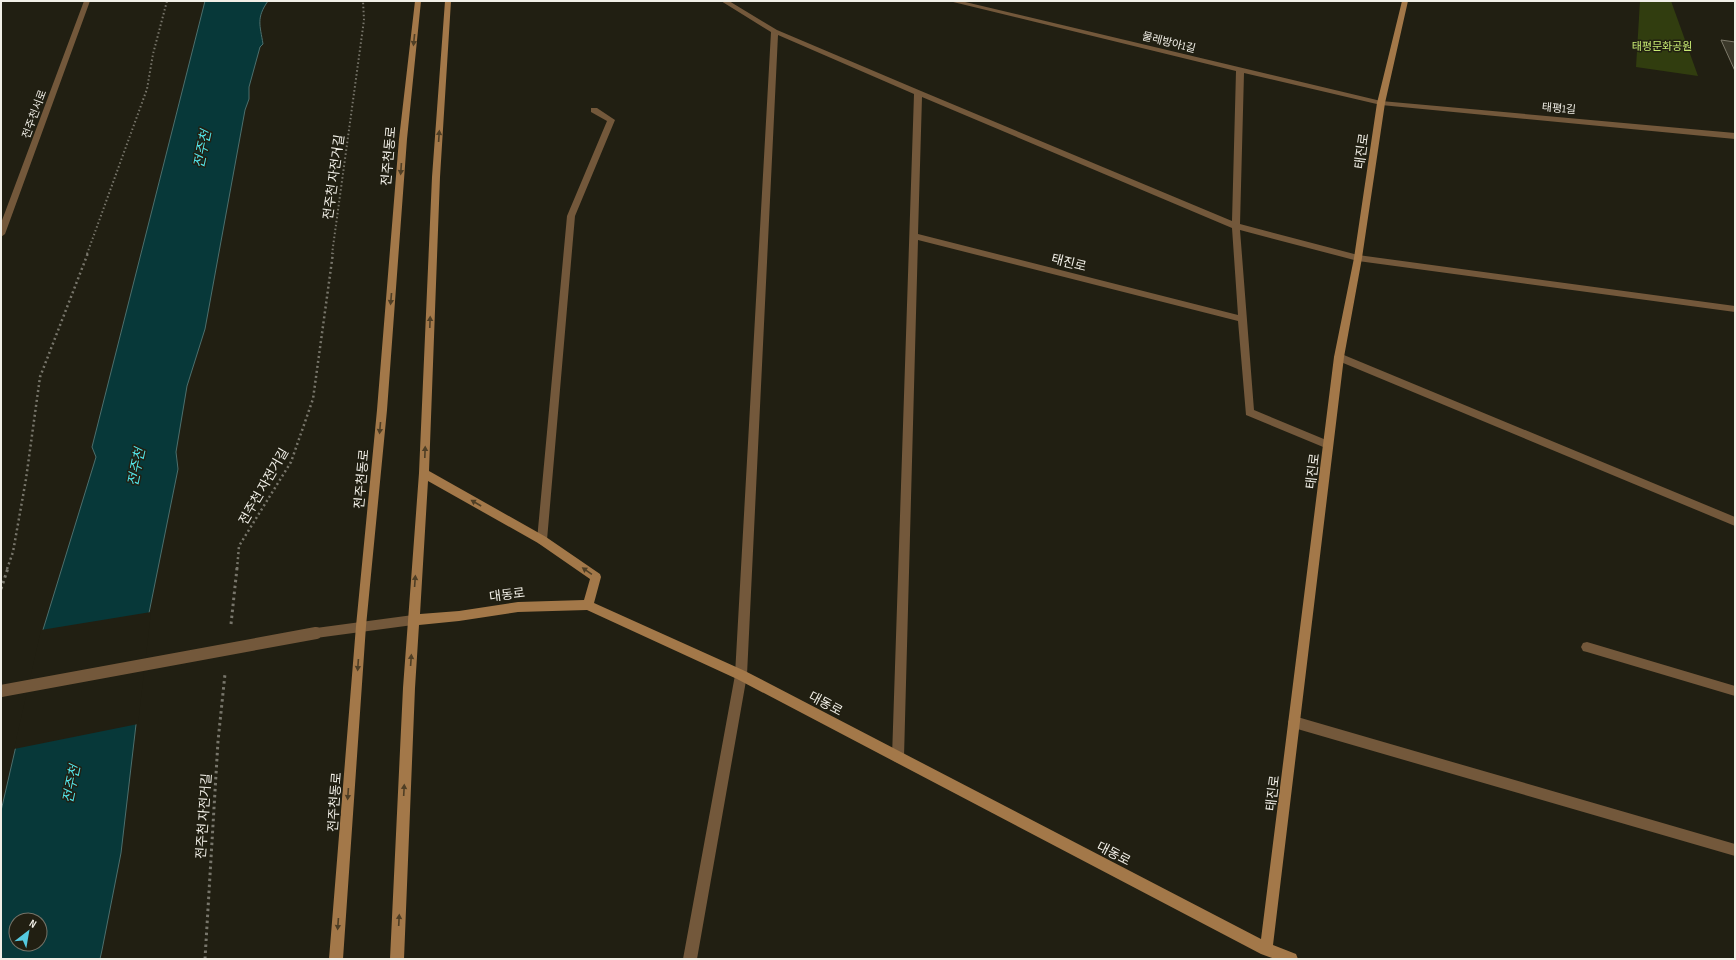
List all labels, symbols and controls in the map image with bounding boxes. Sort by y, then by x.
street label: 물레방아1길 [1141,30,1197,55]
one-way arrow [411,34,417,46]
park label: 태평문화공원 [1632,40,1692,53]
street label: 전주천서로 [20,88,49,140]
street label: 태평1길 [1541,101,1577,116]
street label: 전주천동로 [378,126,400,187]
water label: 전주천 [190,127,215,170]
one-way arrow [435,130,442,142]
street label: 태진로 [1352,132,1372,170]
street label: 전주천 자전거길 [320,134,348,221]
one-way arrow [398,163,405,175]
street label: 태진로 [1049,251,1088,275]
one-way arrow [387,293,394,305]
one-way arrow [427,315,433,328]
one-way arrow [377,422,383,434]
water label: 전주천 [124,445,149,488]
street label: 전주천 자전거길 [235,445,292,528]
one-way arrow [421,446,428,458]
street label: 전주천동로 [351,449,373,510]
street label: 태진로 [1303,452,1323,490]
one-way arrow [470,500,482,507]
one-way arrow [582,567,592,575]
one-way arrow [412,575,419,587]
street label: 대동로 [488,585,526,605]
one-way arrow [407,654,414,666]
one-way arrow [355,659,362,671]
street label: 대동로 [806,688,845,719]
water label: 전주천 [59,762,84,805]
street label: 전주천동로 [325,772,345,832]
street label: 전주천 자전거길 [193,773,215,859]
street label: 태진로 [1263,774,1283,812]
one-way arrow [401,784,408,796]
one-way arrow [345,788,352,800]
street label: 대동로 [1094,839,1133,869]
north arrow [8,912,48,952]
one-way arrow [395,914,402,926]
text: N [27,917,39,931]
one-way arrow [335,918,342,930]

